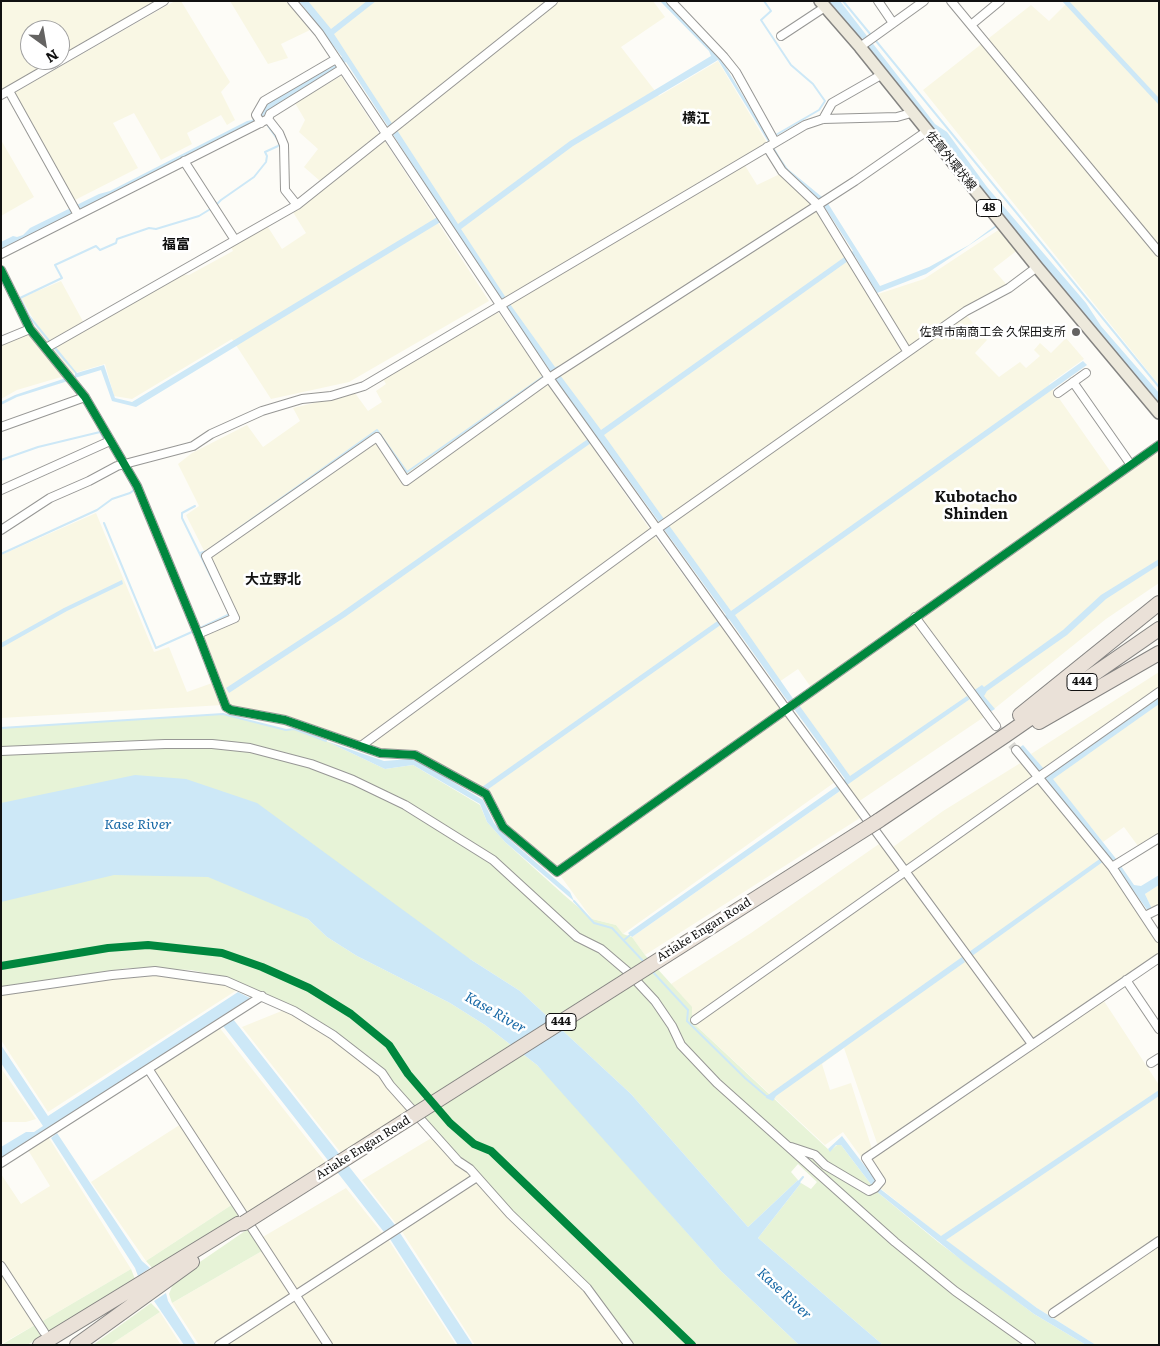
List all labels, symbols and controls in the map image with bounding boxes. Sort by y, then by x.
north arrow [20,20,70,70]
text: N [42,45,63,68]
district label: 横江 [682,111,710,127]
street label: 佐賀外環状線 [923,128,979,194]
road number: 48 [976,200,1002,217]
district label: 福富 [162,237,190,253]
place label: 佐賀市南商工会 久保田支所 [920,325,1066,339]
marker: 佐賀市南商工会 久保田支所 [1070,326,1082,338]
district label: Kubotacho Shinden [935,489,1017,524]
district label: 大立野北 [245,572,301,588]
road number: 444 [1067,674,1097,690]
water label: Kase River [104,817,172,833]
street label: Ariake Engan Road [654,895,754,965]
water label: Kase River [461,989,529,1037]
road number: 444 [546,1014,576,1030]
street label: Ariake Engan Road [313,1113,413,1183]
water label: Kase River [754,1265,814,1323]

